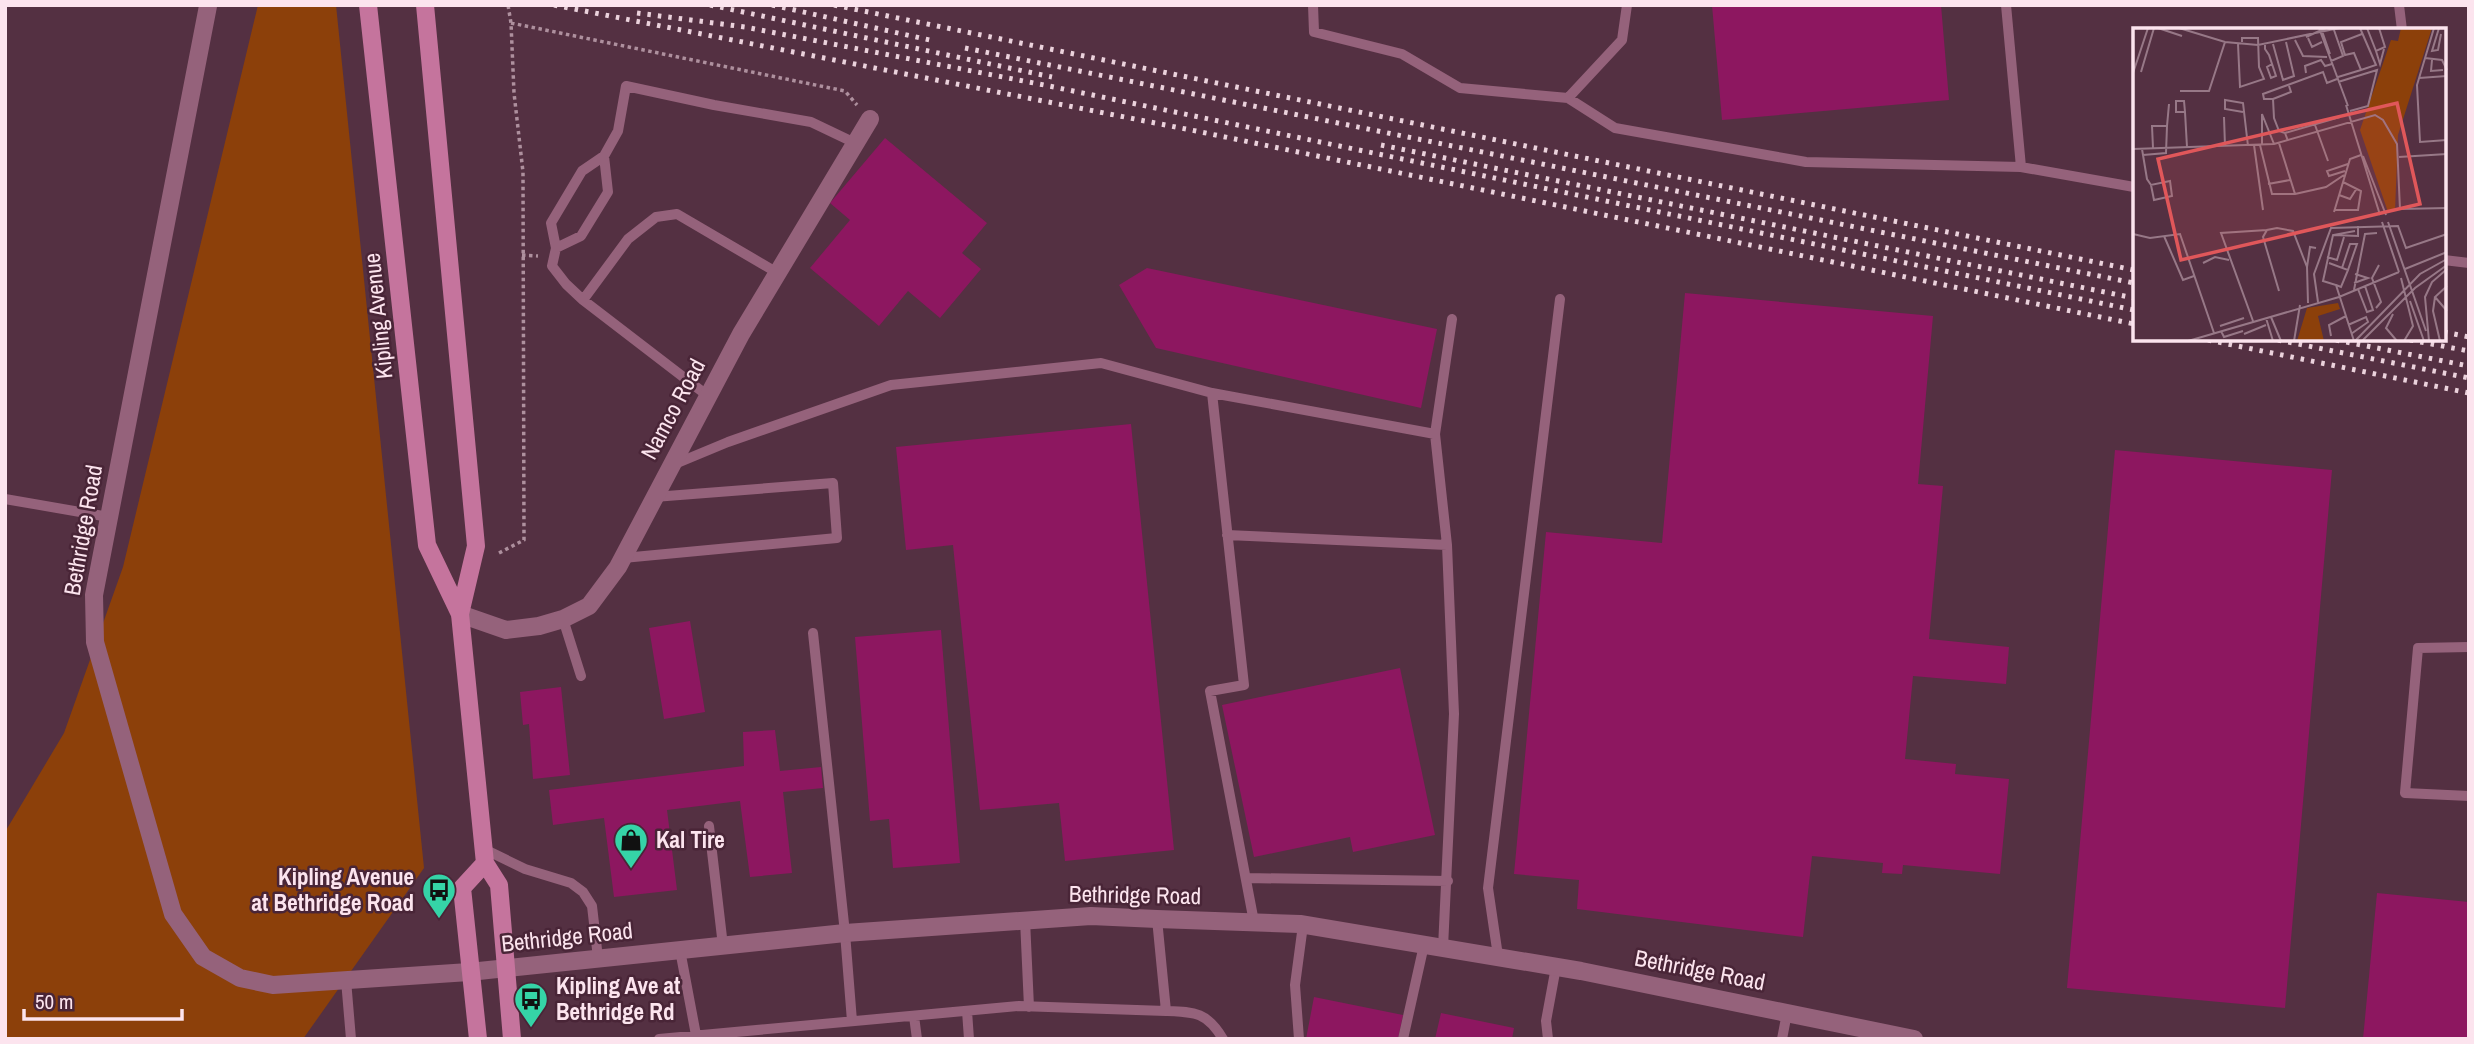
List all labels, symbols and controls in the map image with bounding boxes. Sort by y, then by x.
inset map [2133,28,2446,341]
street label: Kipling Avenue [355,251,400,381]
street label: Namco Road [633,353,712,465]
street label: Bethridge Road [56,462,109,598]
shop icon: Kal Tire [612,821,650,870]
place label: Kal Tire [656,824,725,855]
place label: Kipling Avenue at Bethridge Road [252,861,414,918]
bus stop icon: Kipling Avenue at Bethridge Road [420,871,458,920]
street label: Bethridge Road [1069,878,1201,911]
street label: Bethridge Road [500,914,634,959]
street label: Bethridge Road [1632,942,1768,997]
place label: Kipling Ave at Bethridge Rd [556,970,680,1027]
scale bar [24,978,182,1022]
bus stop icon: Kipling Ave at Bethridge Rd [512,980,550,1029]
text: 50 m [35,987,73,1016]

